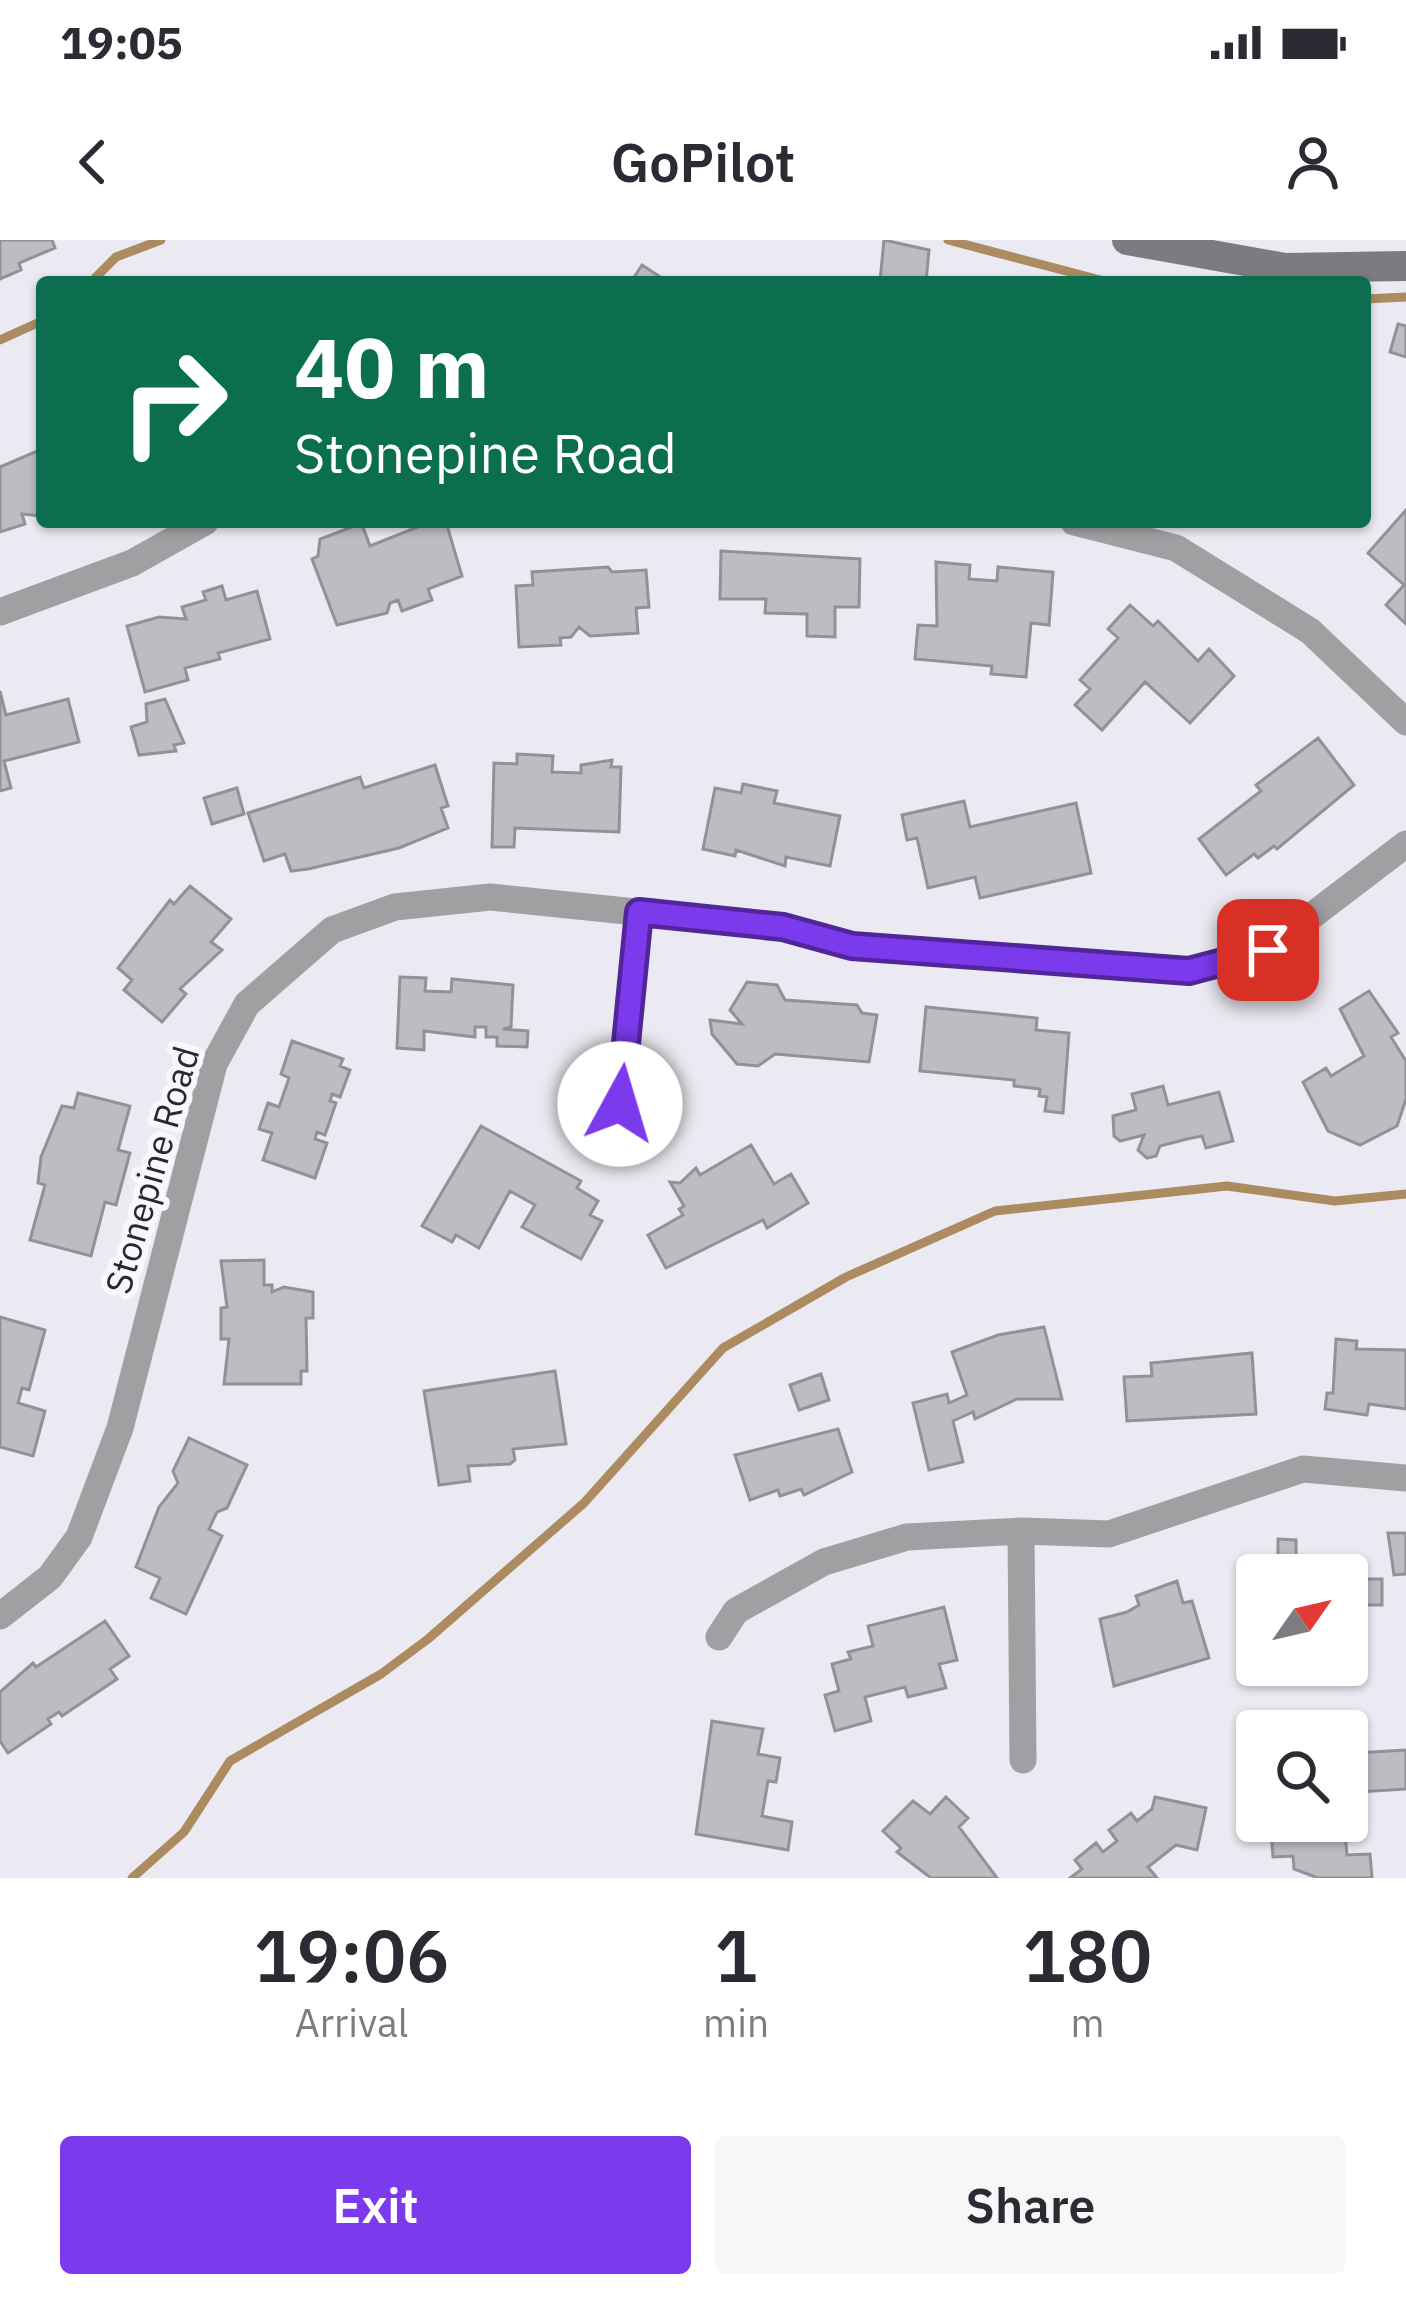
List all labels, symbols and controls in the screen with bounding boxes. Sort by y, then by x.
text: 19:05 [60,13,183,71]
text: GoPilot [611,127,795,197]
icon: back [60,129,126,195]
icon: person [1280,129,1346,195]
text: 40 m [294,312,490,421]
icon: right [96,324,252,480]
text: Stonepine Road [294,418,677,488]
pin [1217,899,1319,1001]
icon: arrive [1235,917,1301,983]
street label: Stonepine Road [94,1041,209,1299]
position arrow [557,1041,683,1167]
north arrow [1236,1554,1368,1686]
map controls [1236,1554,1368,1842]
button: search [1236,1710,1368,1842]
text: 19:06 [254,1908,449,2002]
text: 1 [714,1908,758,2002]
text: 180 [1023,1908,1152,2002]
text: Arrival [295,1997,408,2048]
text: min [703,1997,769,2048]
text: m [1070,1997,1105,2048]
button: Exit [60,2136,691,2274]
button: Share [715,2136,1346,2274]

